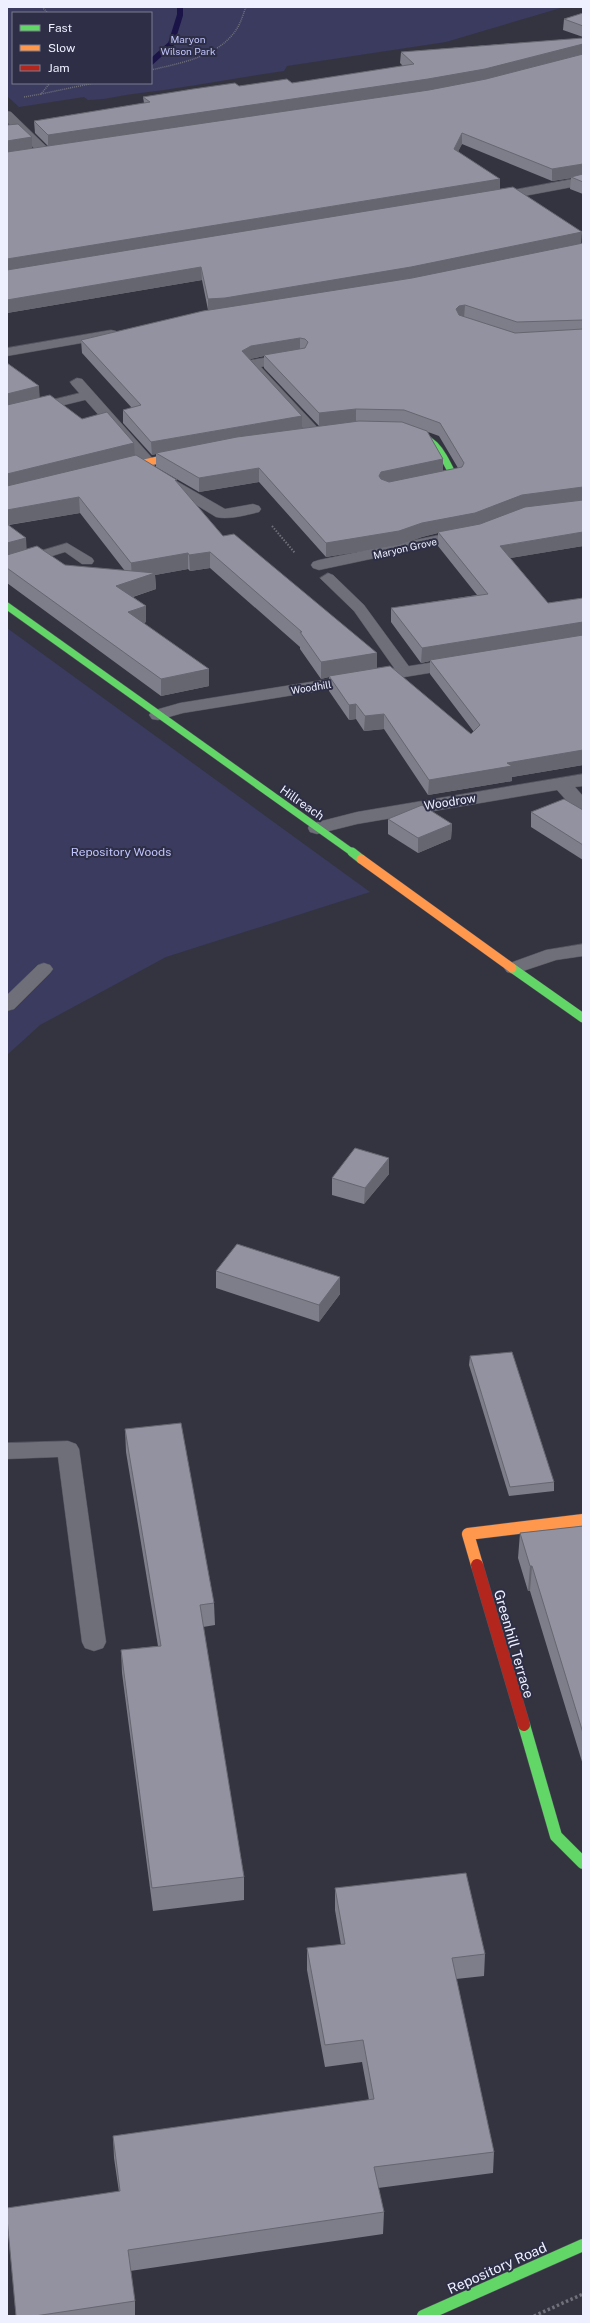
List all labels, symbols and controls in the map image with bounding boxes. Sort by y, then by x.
legend [12,12,152,84]
text: Fast [48,21,73,35]
park label: Maryon Wilson Park [160,33,216,57]
text: Slow [48,41,76,55]
text: Jam [48,61,70,75]
street label: Maryon Grove [372,535,438,561]
street label: Woodhill [290,678,332,696]
street label: Hillreach [277,783,327,823]
street label: Woodrow [423,791,478,813]
park label: Repository Woods [71,845,171,859]
street label: Greenhill Terrace [491,1588,537,1700]
street label: Repository Road [445,2239,549,2297]

